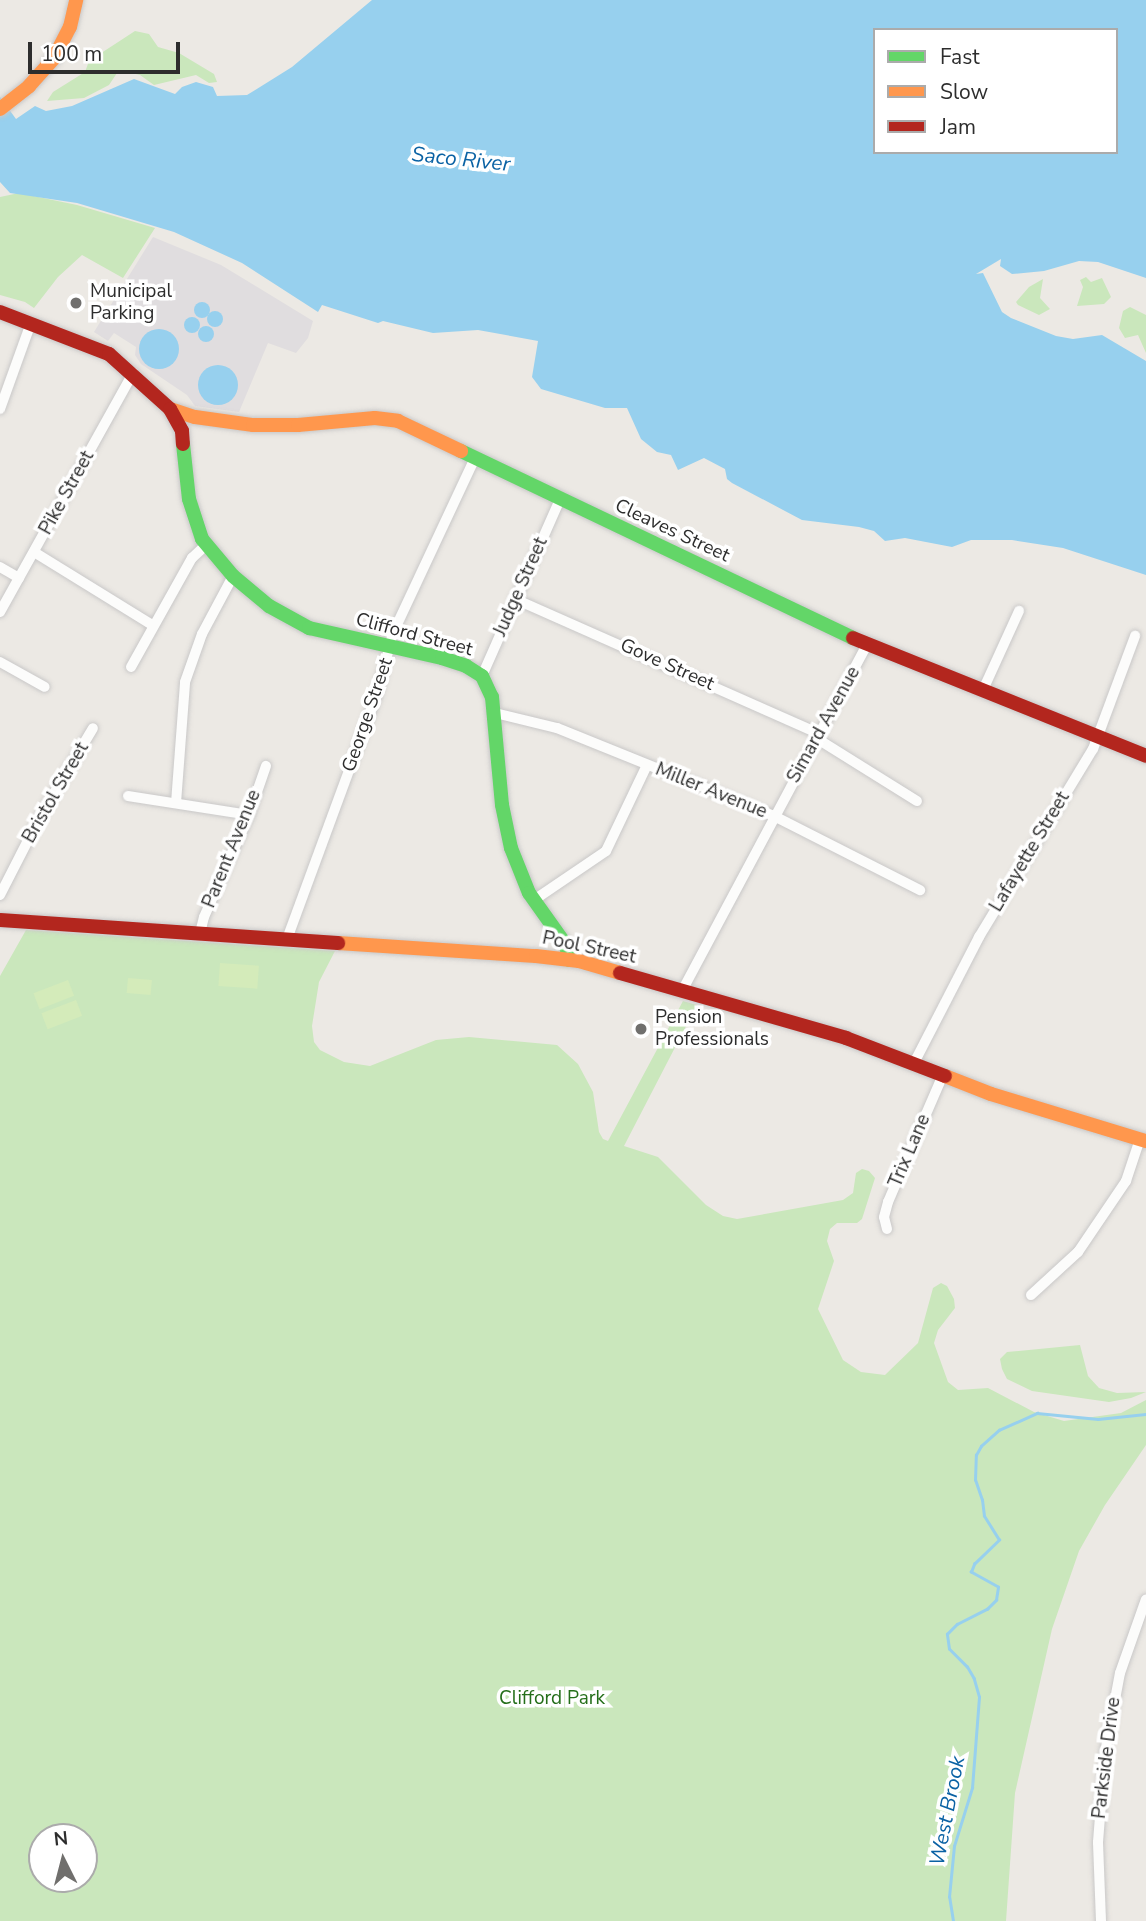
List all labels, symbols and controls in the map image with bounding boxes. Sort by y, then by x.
scale bar [32,28,184,72]
legend [873,28,1118,154]
text: 100 m [41,40,102,68]
text: Fast [940,43,980,71]
text: Slow [940,78,988,106]
text: Jam [940,113,976,141]
water label: Saco River [411,141,511,177]
place label: Municipal Parking [90,281,172,325]
marker: Municipal Parking [68,295,84,311]
street label: Pike Street [35,447,99,539]
street label: Cleaves Street [611,494,733,568]
street label: Judge Street [489,534,553,640]
street label: Clifford Street [353,608,475,662]
street label: Gove Street [616,634,718,696]
street label: George Street [338,655,398,775]
street label: Simard Avenue [783,663,865,787]
street label: Bristol Street [18,739,94,847]
street label: Miller Avenue [652,758,770,824]
street label: Parent Avenue [198,787,266,911]
street label: Lafayette Street [985,788,1075,916]
street label: Pool Street [540,927,638,969]
place label: Pension Professionals [655,1007,769,1051]
marker: Pension Professionals [633,1021,649,1037]
street label: Trix Lane [884,1111,936,1191]
park label: Clifford Park [499,1688,605,1710]
street label: Parkside Drive [1088,1696,1126,1820]
water label: West Brook [924,1754,970,1868]
north arrow [28,1823,98,1893]
text: N [53,1825,69,1853]

